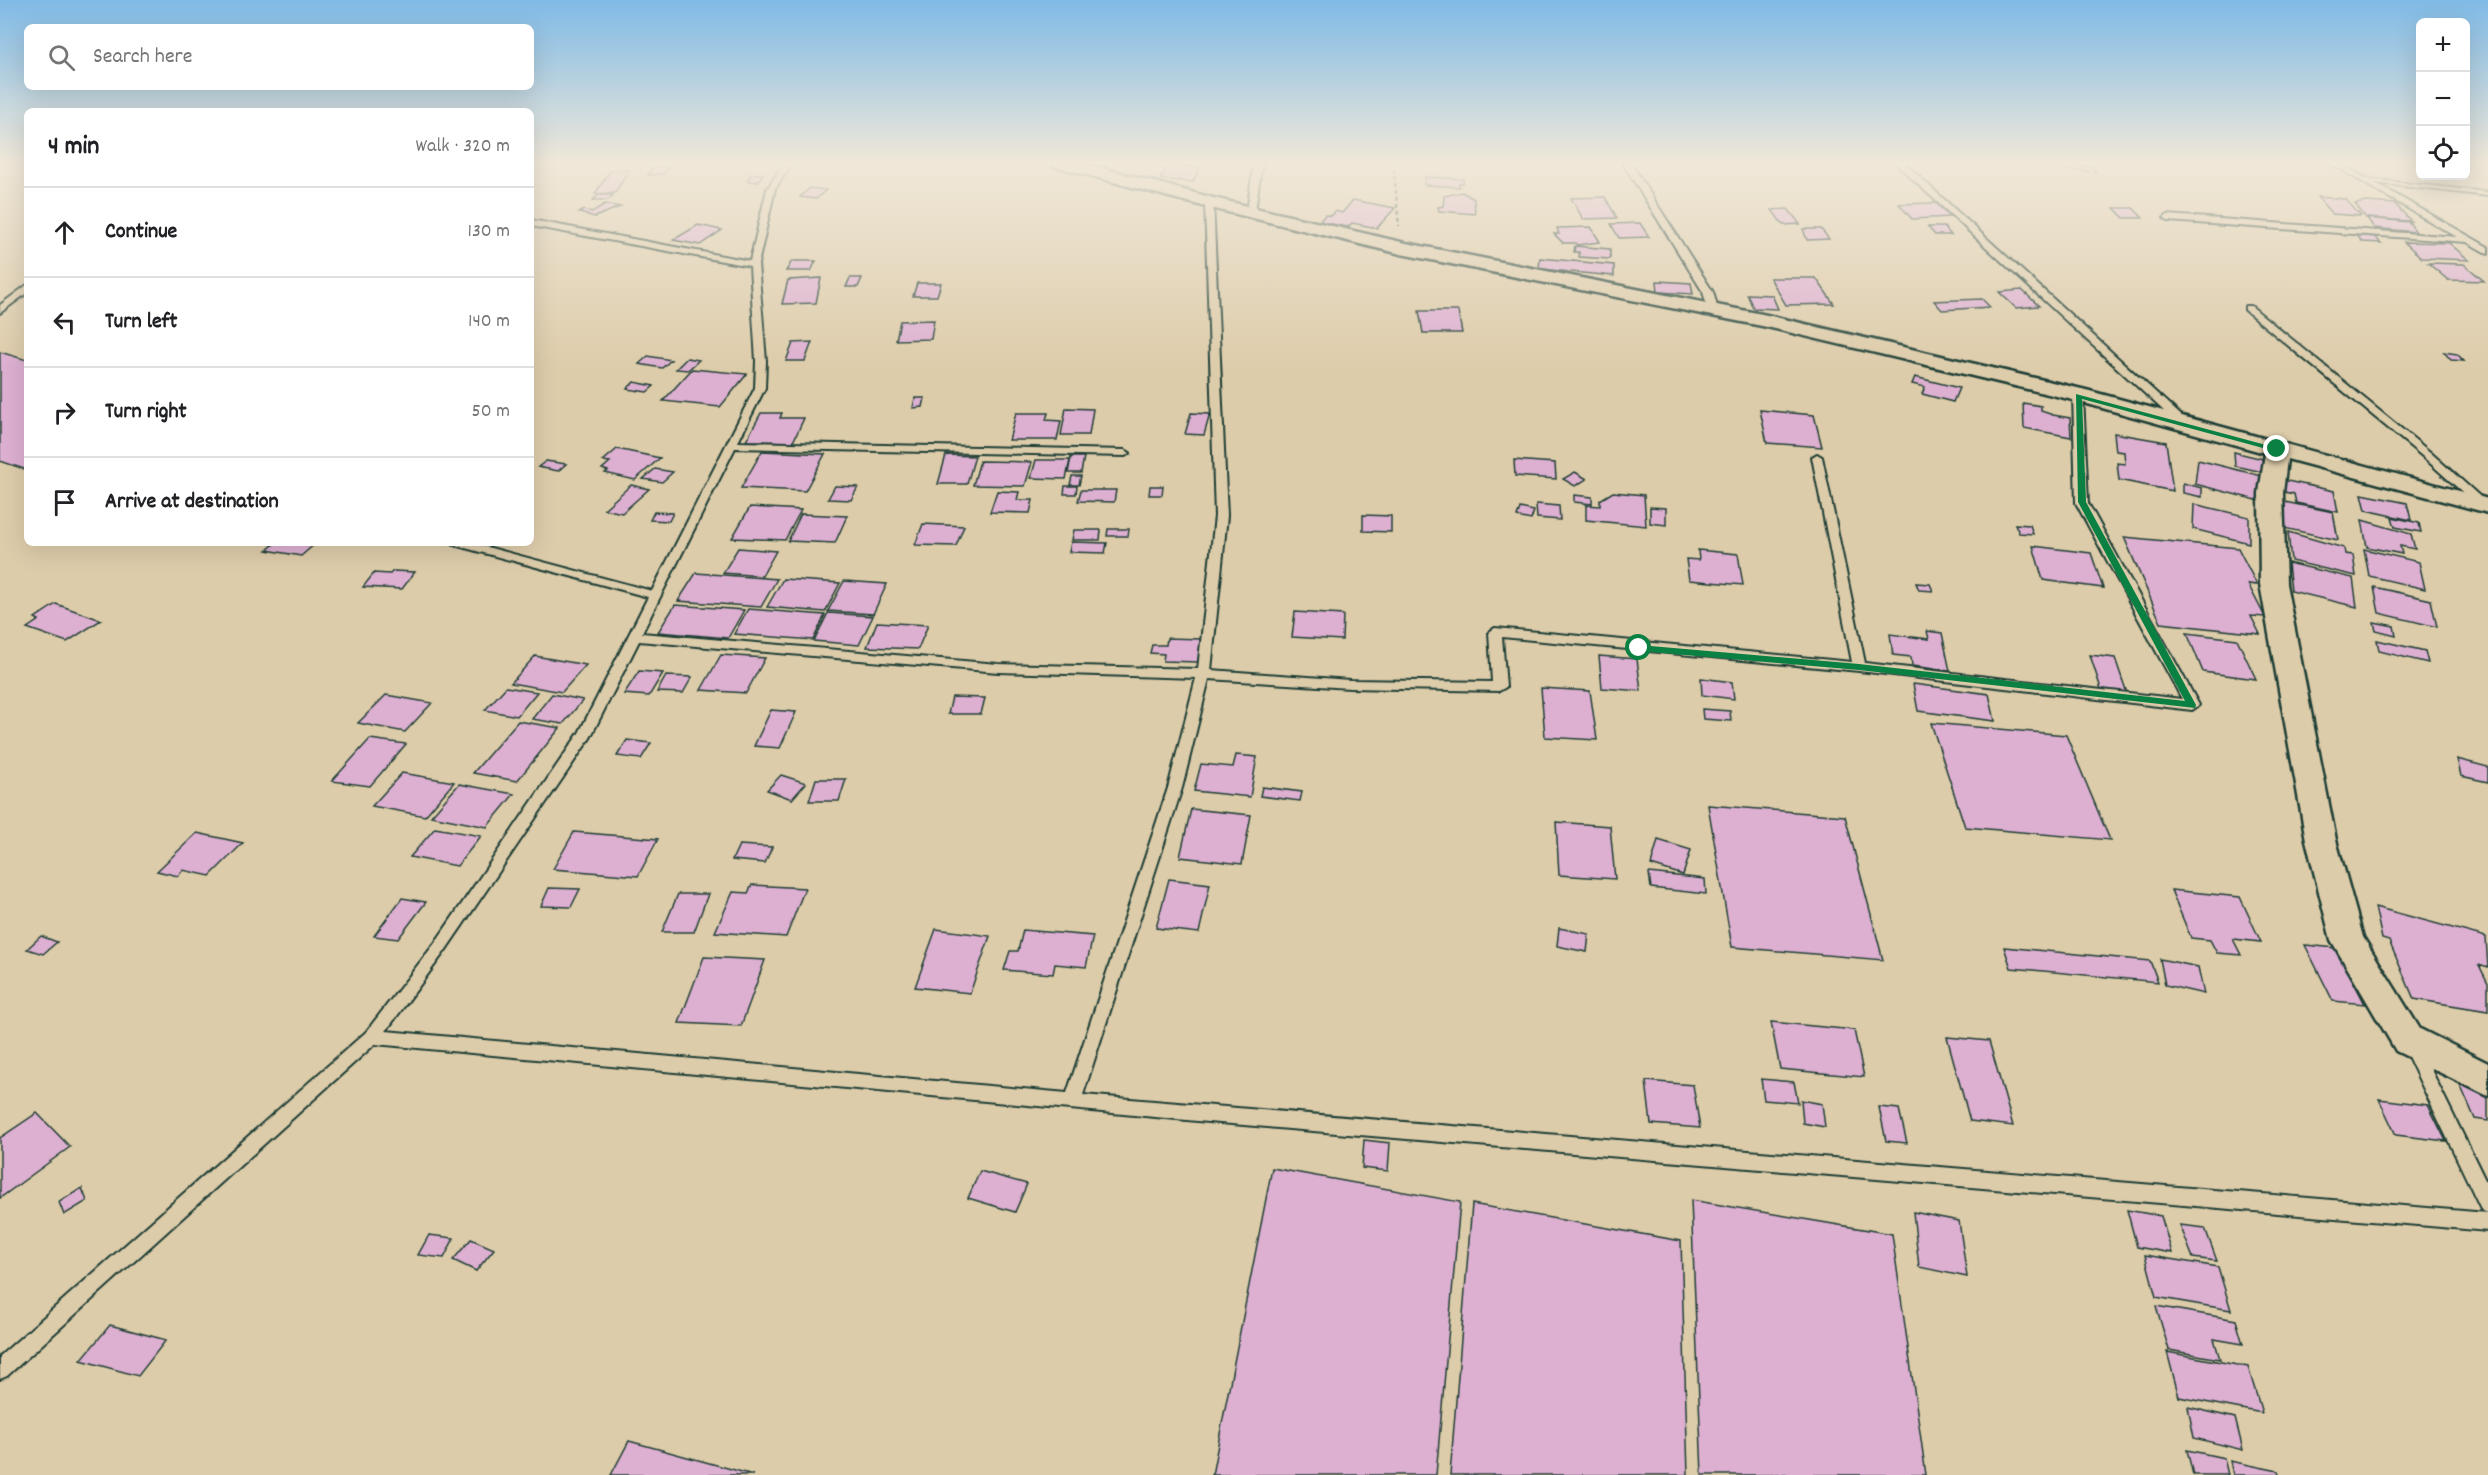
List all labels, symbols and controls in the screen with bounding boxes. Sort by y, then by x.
map controls [2416,18,2470,180]
button: + [2416,18,2470,72]
search box [24,24,534,90]
icon: search [45,41,78,74]
text: Search here [93,42,192,73]
button: − [2416,72,2470,126]
button: locate [2416,126,2470,180]
text: 4 min [48,129,99,166]
text: Walk · 320 m [416,133,510,161]
icon: ahead [48,216,81,249]
text: Continue [105,217,177,248]
text: 130 m [468,218,510,246]
icon: left [48,306,81,339]
text: Turn left [105,307,177,338]
text: 140 m [468,308,510,336]
icon: right [48,396,81,429]
text: Turn right [105,397,187,428]
text: 50 m [472,398,510,426]
route end [2263,435,2289,461]
icon: arrive [48,486,81,519]
text: Arrive at destination [105,487,279,518]
route start [1625,634,1651,660]

